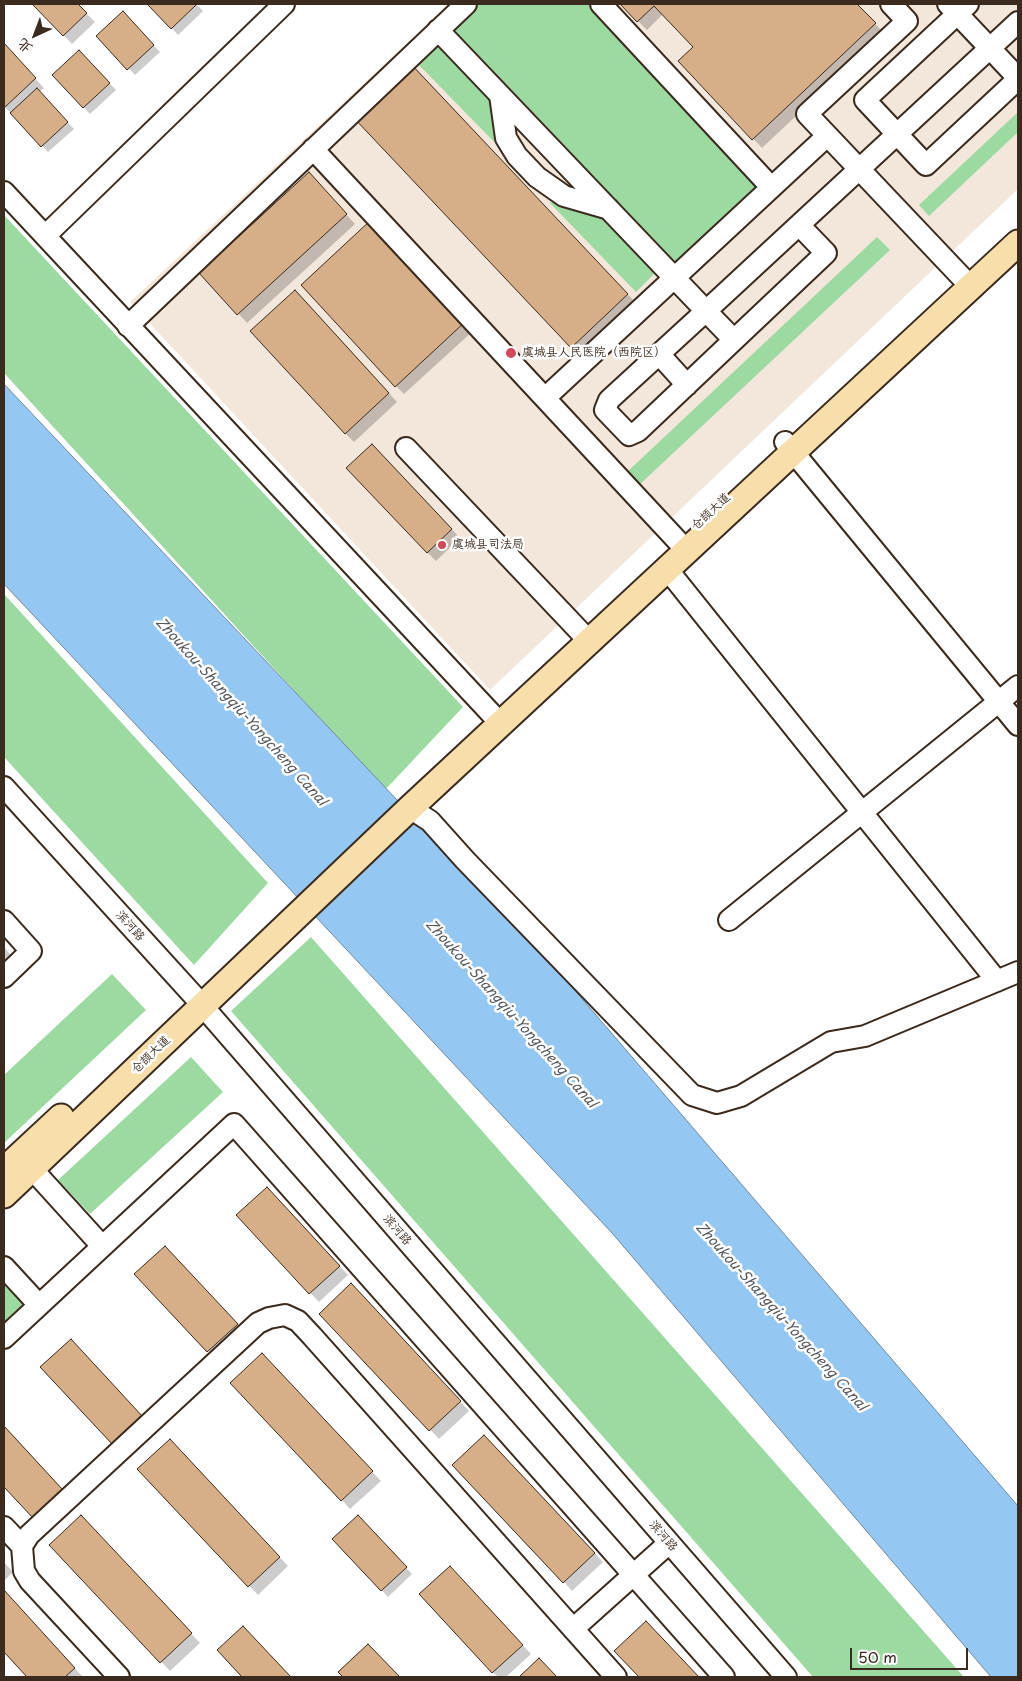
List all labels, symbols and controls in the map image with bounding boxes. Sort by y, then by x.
north arrow [10,10,60,60]
text: 北 [12,34,37,59]
marker: 虞城县人民医院（西院区） [504,346,518,360]
place label: 虞城县人民医院（西院区） [522,346,666,360]
street label: 仓颉大道 [689,490,733,534]
place label: 虞城县司法局 [452,538,524,552]
marker: 虞城县司法局 [436,539,448,551]
water label: Zhoukou-Shangqiu-Yongcheng Canal [152,614,330,810]
street label: 滨河路 [113,908,147,944]
water label: Zhoukou-Shangqiu-Yongcheng Canal [422,916,600,1112]
street label: 仓颉大道 [129,1033,173,1077]
street label: 滨河路 [380,1212,414,1248]
water label: Zhoukou-Shangqiu-Yongcheng Canal [692,1219,870,1415]
street label: 滨河路 [646,1518,680,1554]
scale bar [852,1638,970,1670]
text: 50 m [858,1645,897,1668]

